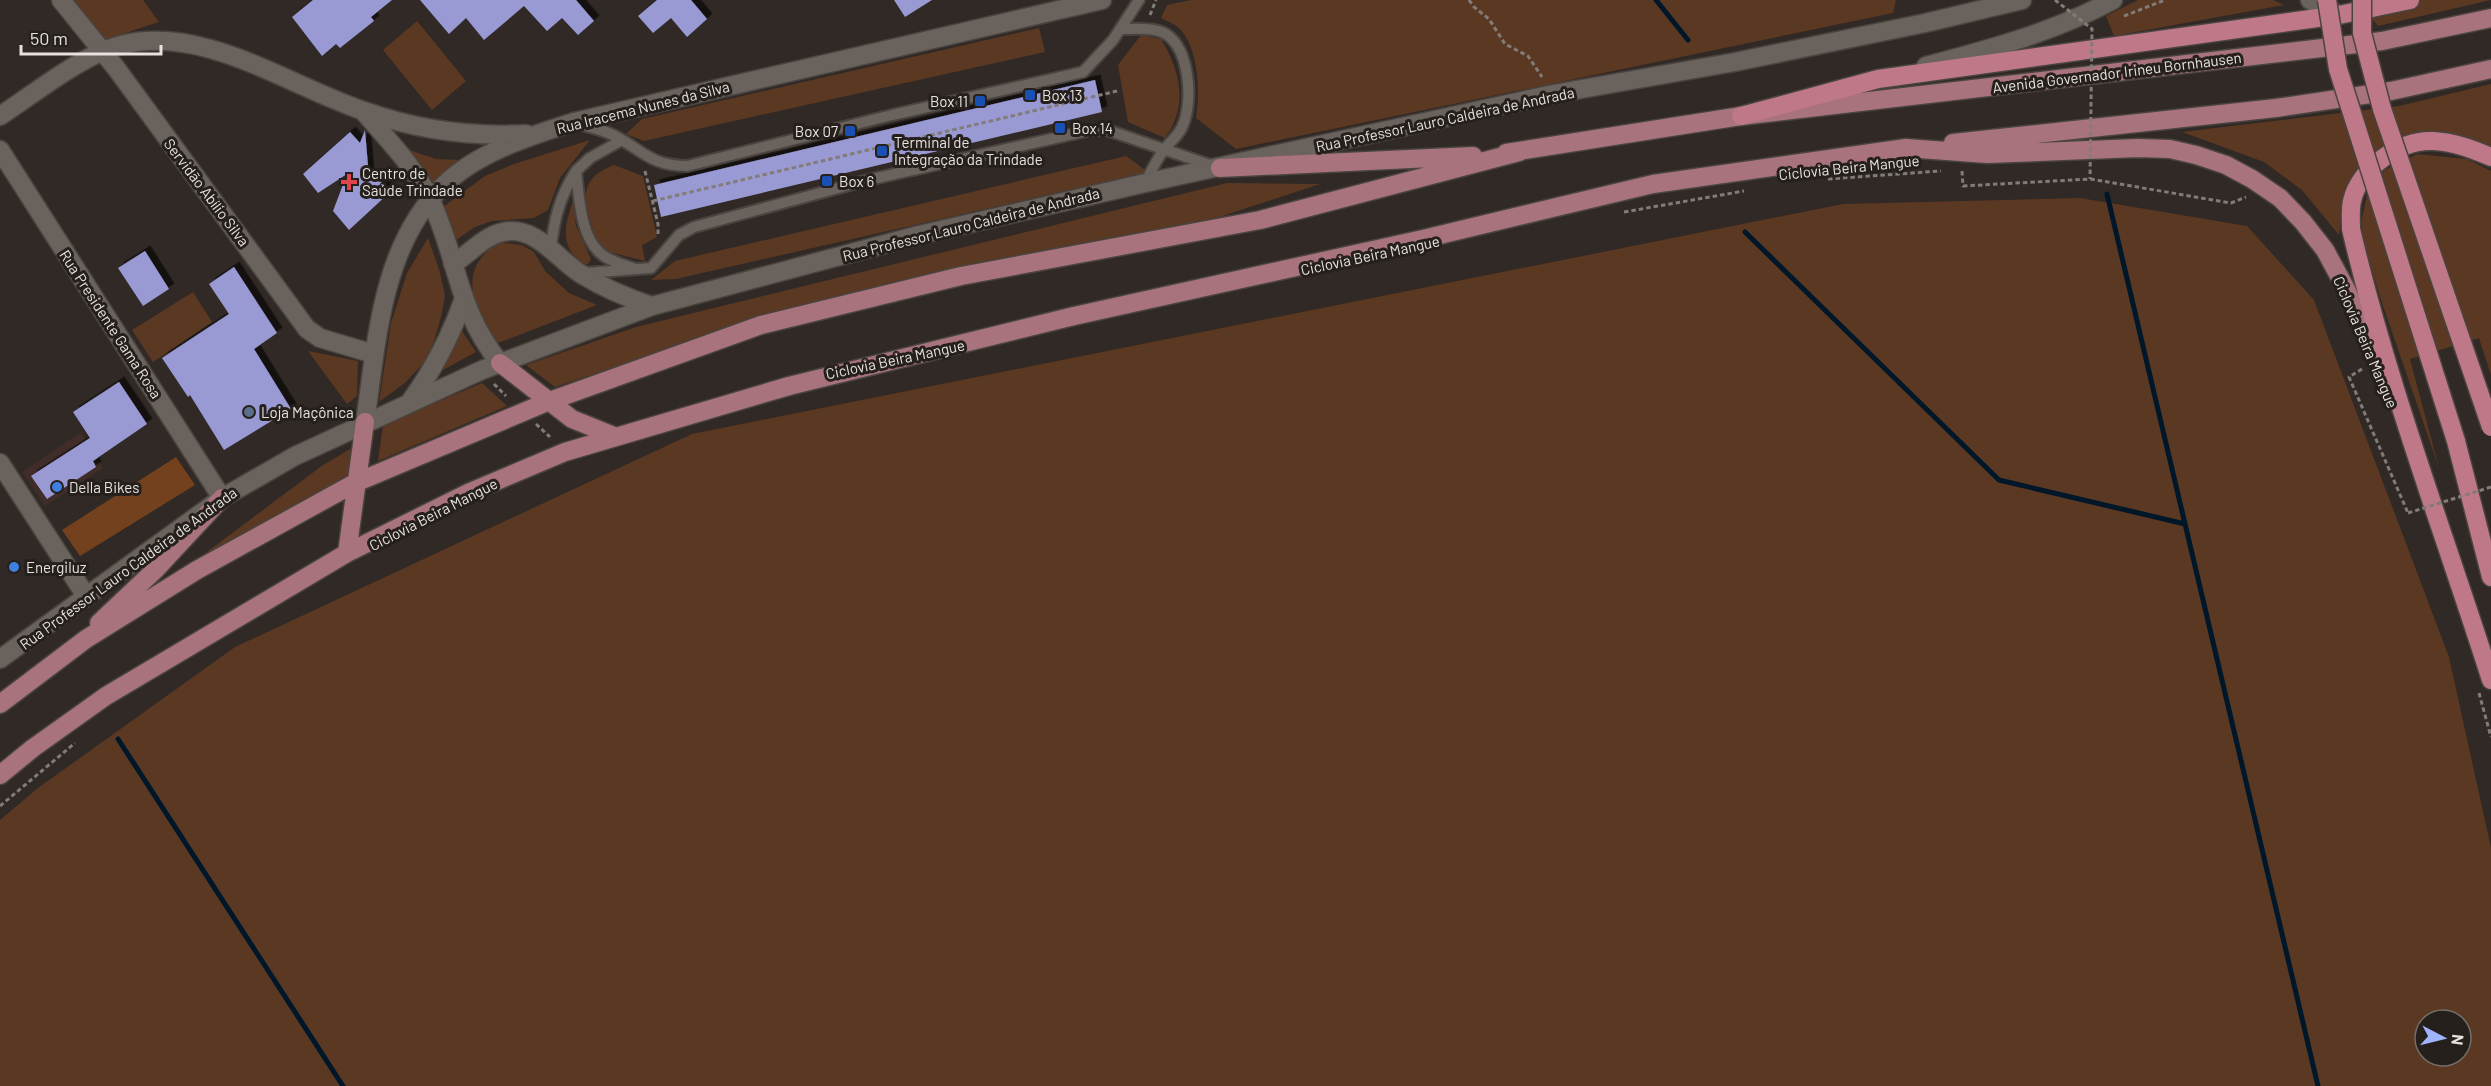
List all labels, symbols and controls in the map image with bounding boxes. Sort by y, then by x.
scale bar [21,18,160,56]
text: 50 m [30,27,68,49]
street label: Avenida Governador Irineu Bornhausen [1992,48,2242,96]
street label: Rua Iracema Nunes da Silva [555,77,731,137]
street label: Rua Professor Lauro Caldeira de Andrada [1314,83,1576,155]
place label: Box 13 [1042,86,1083,104]
marker: Box 13 [1023,88,1037,102]
place label: Box 11 [930,92,968,110]
marker: Box 11 [973,94,987,108]
place label: Box 14 [1072,119,1113,137]
marker: Box 14 [1053,121,1067,135]
place label: Box 07 [795,122,838,140]
marker: Box 07 [843,124,857,138]
place label: Terminal de Integração da Trindade [894,133,1043,168]
street label: Servidão Abílio Silva [161,135,253,249]
marker: Terminal de Integração da Trindade [875,144,889,158]
street label: Ciclovia Beira Mangue [1778,151,1920,183]
place label: Centro de Saúde Trindade [362,164,463,199]
place label: Box 6 [839,172,874,190]
marker: Centro de Saúde Trindade [340,173,358,191]
marker: Box 6 [820,174,834,188]
street label: Rua Professor Lauro Caldeira de Andrada [841,183,1101,265]
street label: Ciclovia Beira Mangue [1299,231,1441,279]
street label: Rua Presidente Gama Rosa [56,246,166,402]
street label: Ciclovia Beira Mangue [2330,273,2402,411]
street label: Ciclovia Beira Mangue [824,335,966,383]
place label: Loja Maçônica [261,403,354,421]
marker: Loja Maçônica [242,405,256,419]
street label: Ciclovia Beira Mangue [366,474,500,554]
place label: Della Bikes [69,478,139,496]
marker: Della Bikes [50,480,64,494]
street label: Rua Professor Lauro Caldeira de Andrada [16,483,240,653]
place label: Energiluz [26,558,87,576]
marker: Energiluz [7,560,21,574]
north arrow [2413,1008,2473,1068]
text: N [2448,1033,2468,1046]

